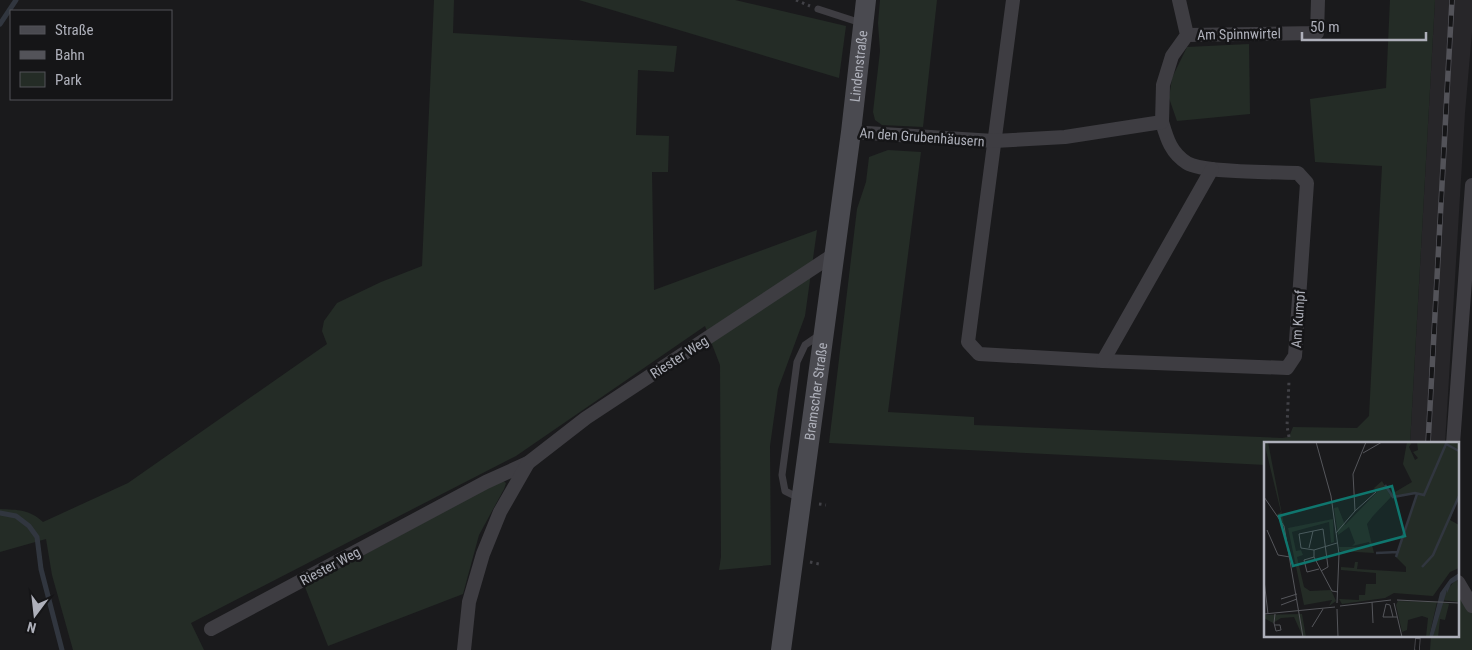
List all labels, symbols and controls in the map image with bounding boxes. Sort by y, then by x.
legend [10,10,172,100]
scale bar [1302,10,1426,42]
text: 50 m [1310,18,1340,36]
text: Straße [55,21,94,39]
street label: Am Spinnwirtel [1197,25,1281,43]
street label: Lindenstraße [846,29,871,103]
text: Bahn [55,46,85,64]
text: Park [55,71,82,89]
street label: An den Grubenhäusern [859,125,985,149]
street label: Am Kumpf [1288,289,1308,348]
street label: Riester Weg [647,332,711,382]
street label: Bramscher Straße [801,341,831,441]
inset map [1264,442,1460,638]
street label: Riester Weg [297,544,363,588]
north arrow [10,590,60,640]
text: N [25,619,38,636]

